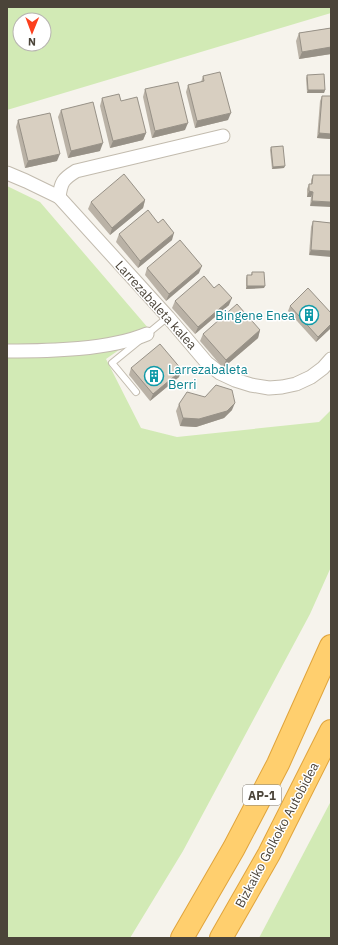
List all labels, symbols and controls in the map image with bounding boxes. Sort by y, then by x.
north arrow [12,12,52,52]
text: N [28,35,36,49]
street label: Larrezabaleta kalea [112,257,201,353]
building icon: Bingene Enea [298,304,320,326]
place label: Bingene Enea [215,307,295,324]
place label: Larrezabaleta Berri [168,361,248,393]
building icon: Larrezabaleta Berri [143,365,165,387]
street label: Bizkaiko Golkoko Autobidea [231,759,323,911]
road number: AP-1 [243,785,281,805]

